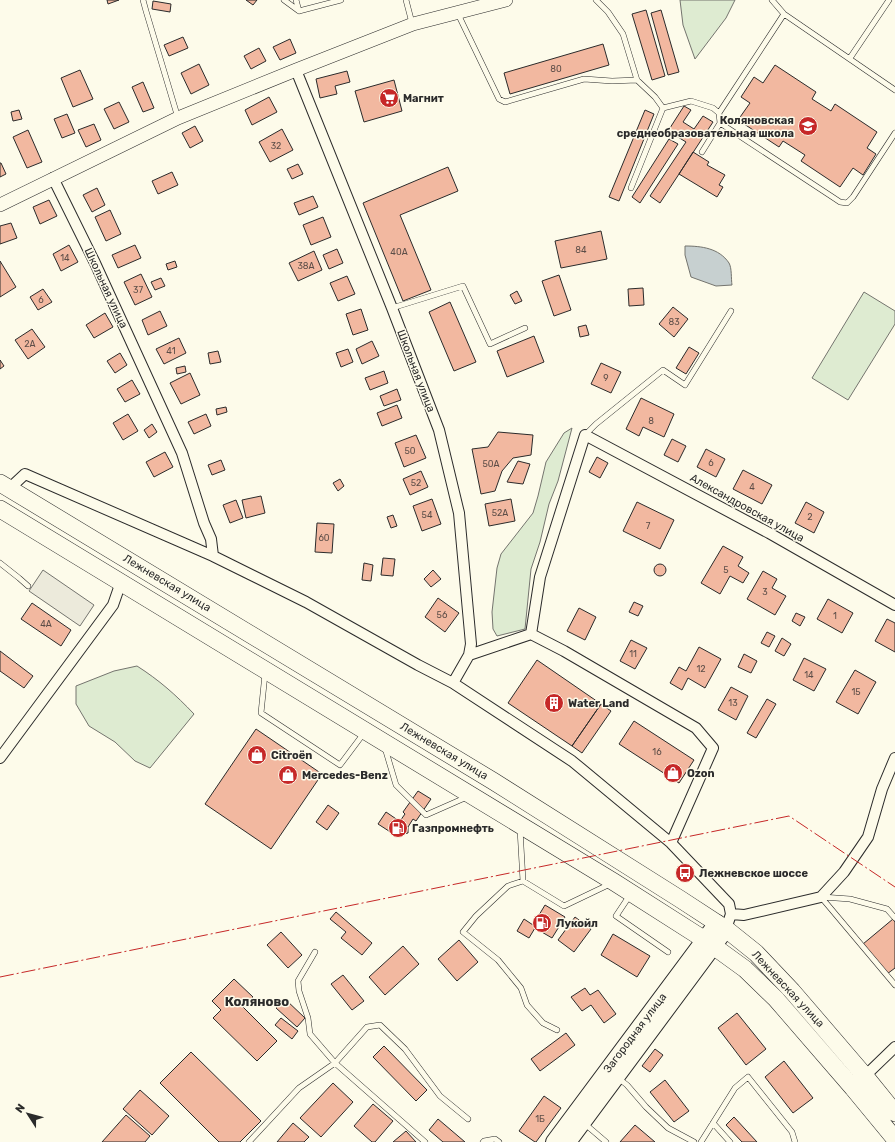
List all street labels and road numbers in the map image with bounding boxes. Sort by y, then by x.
street label: Школьная улица [82,246,130,330]
street label: Школьная улица [394,328,438,414]
street label: Александровская улица [688,471,806,545]
street label: Лежневская улица [121,552,213,614]
street label: Лежневская улица [398,720,490,782]
street label: Лежневская улица [749,948,827,1030]
street label: Загородная улица [601,991,669,1075]

